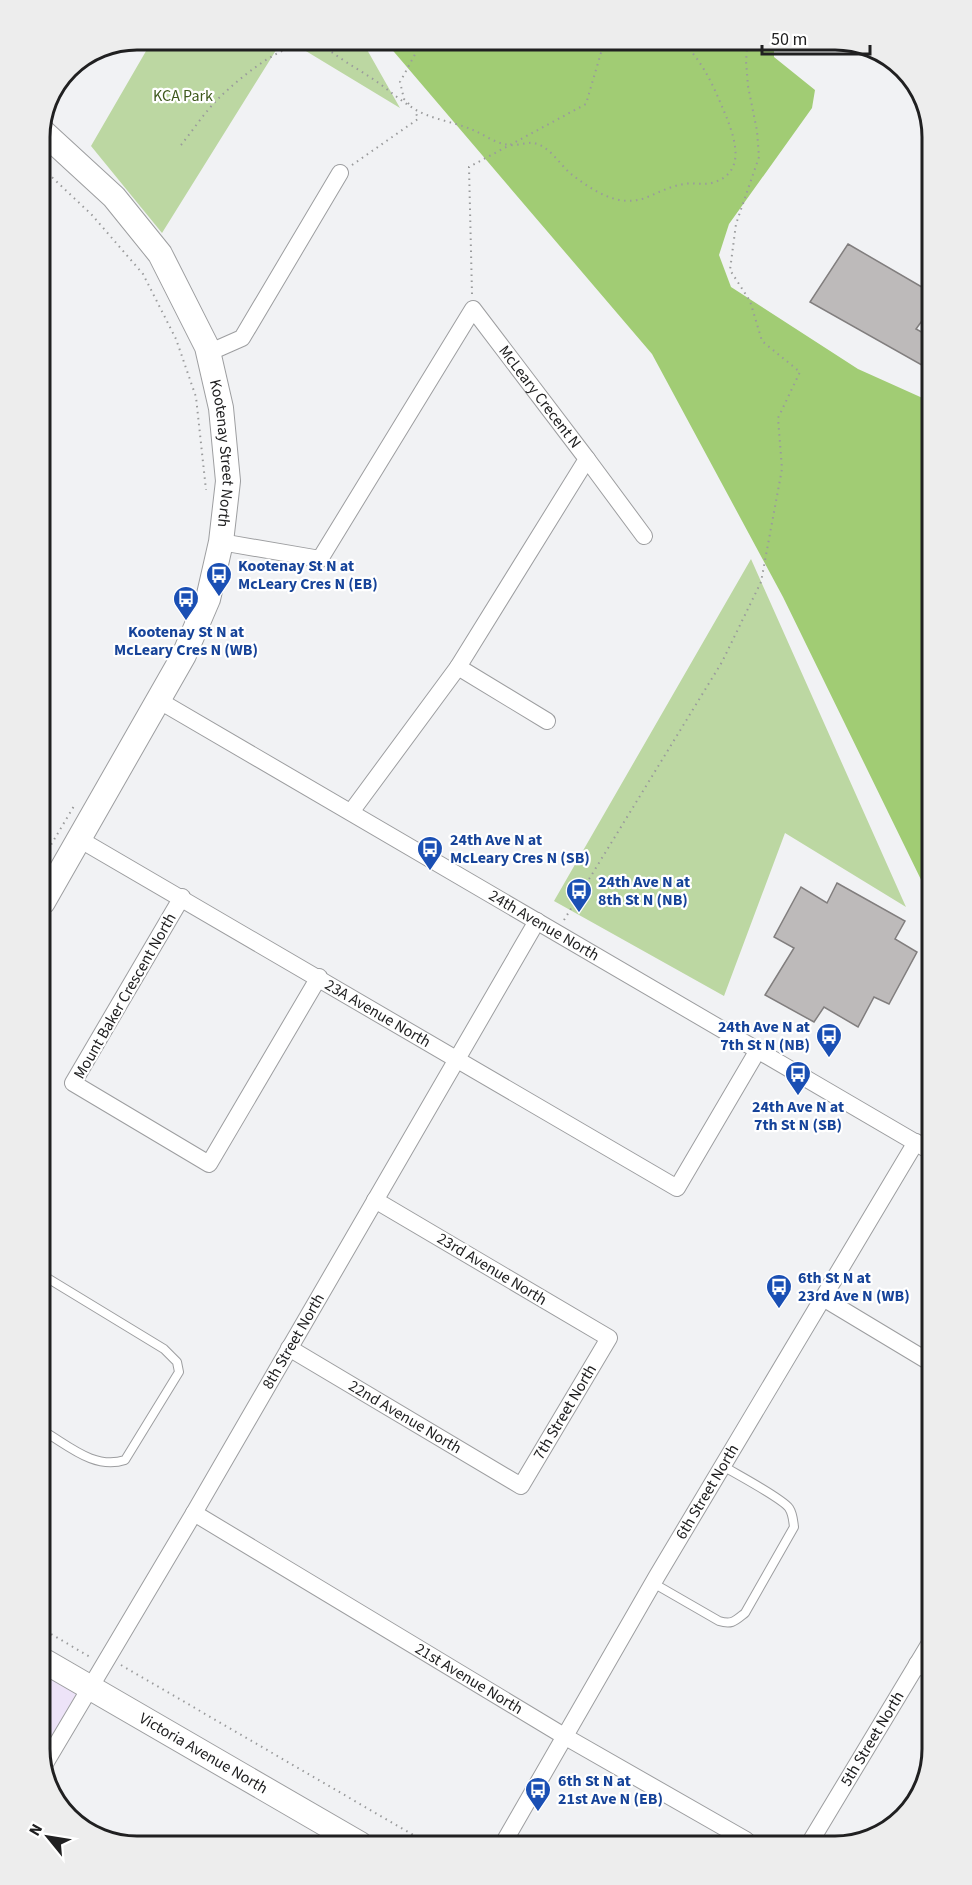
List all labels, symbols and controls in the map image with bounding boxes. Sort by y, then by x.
scale bar [762,18,870,56]
text: 50 m [771,27,807,52]
park label: KCA Park [153,85,213,107]
street label: McLeary Crecent N [494,341,586,453]
street label: Kootenay Street North [204,377,239,529]
place label: Kootenay St N at McLeary Cres N (EB) [238,555,378,595]
bus stop icon: Kootenay St N at McLeary Cres N (EB) [204,560,234,598]
bus stop icon: Kootenay St N at McLeary Cres N (WB) [171,584,201,622]
place label: Kootenay St N at McLeary Cres N (WB) [114,621,258,661]
place label: 24th Ave N at McLeary Cres N (SB) [450,829,590,869]
bus stop icon: 24th Ave N at McLeary Cres N (SB) [415,834,445,872]
place label: 24th Ave N at 8th St N (NB) [598,871,690,911]
bus stop icon: 24th Ave N at 8th St N (NB) [564,876,594,914]
street label: 24th Avenue North [485,885,603,966]
street label: Mount Baker Crescent North [68,909,182,1083]
street label: 23A Avenue North [321,974,435,1053]
place label: 24th Ave N at 7th St N (NB) [718,1016,810,1056]
bus stop icon: 24th Ave N at 7th St N (NB) [814,1021,844,1059]
bus stop icon: 24th Ave N at 7th St N (SB) [783,1059,813,1097]
place label: 24th Ave N at 7th St N (SB) [752,1096,844,1136]
street label: 23rd Avenue North [433,1227,551,1311]
place label: 6th St N at 23rd Ave N (WB) [798,1267,910,1307]
bus stop icon: 6th St N at 23rd Ave N (WB) [764,1272,794,1310]
street label: 8th Street North [257,1289,330,1393]
street label: 7th Street North [528,1360,602,1464]
street label: 22nd Avenue North [344,1375,466,1459]
street label: 6th Street North [670,1440,744,1543]
street label: 21st Avenue North [411,1638,527,1720]
street label: 5th Street North [835,1687,909,1790]
street label: Victoria Avenue North [135,1707,272,1799]
place label: 6th St N at 21st Ave N (EB) [558,1770,663,1810]
bus stop icon: 6th St N at 21st Ave N (EB) [523,1775,553,1813]
north arrow [18,1807,78,1867]
text: N [24,1820,48,1840]

